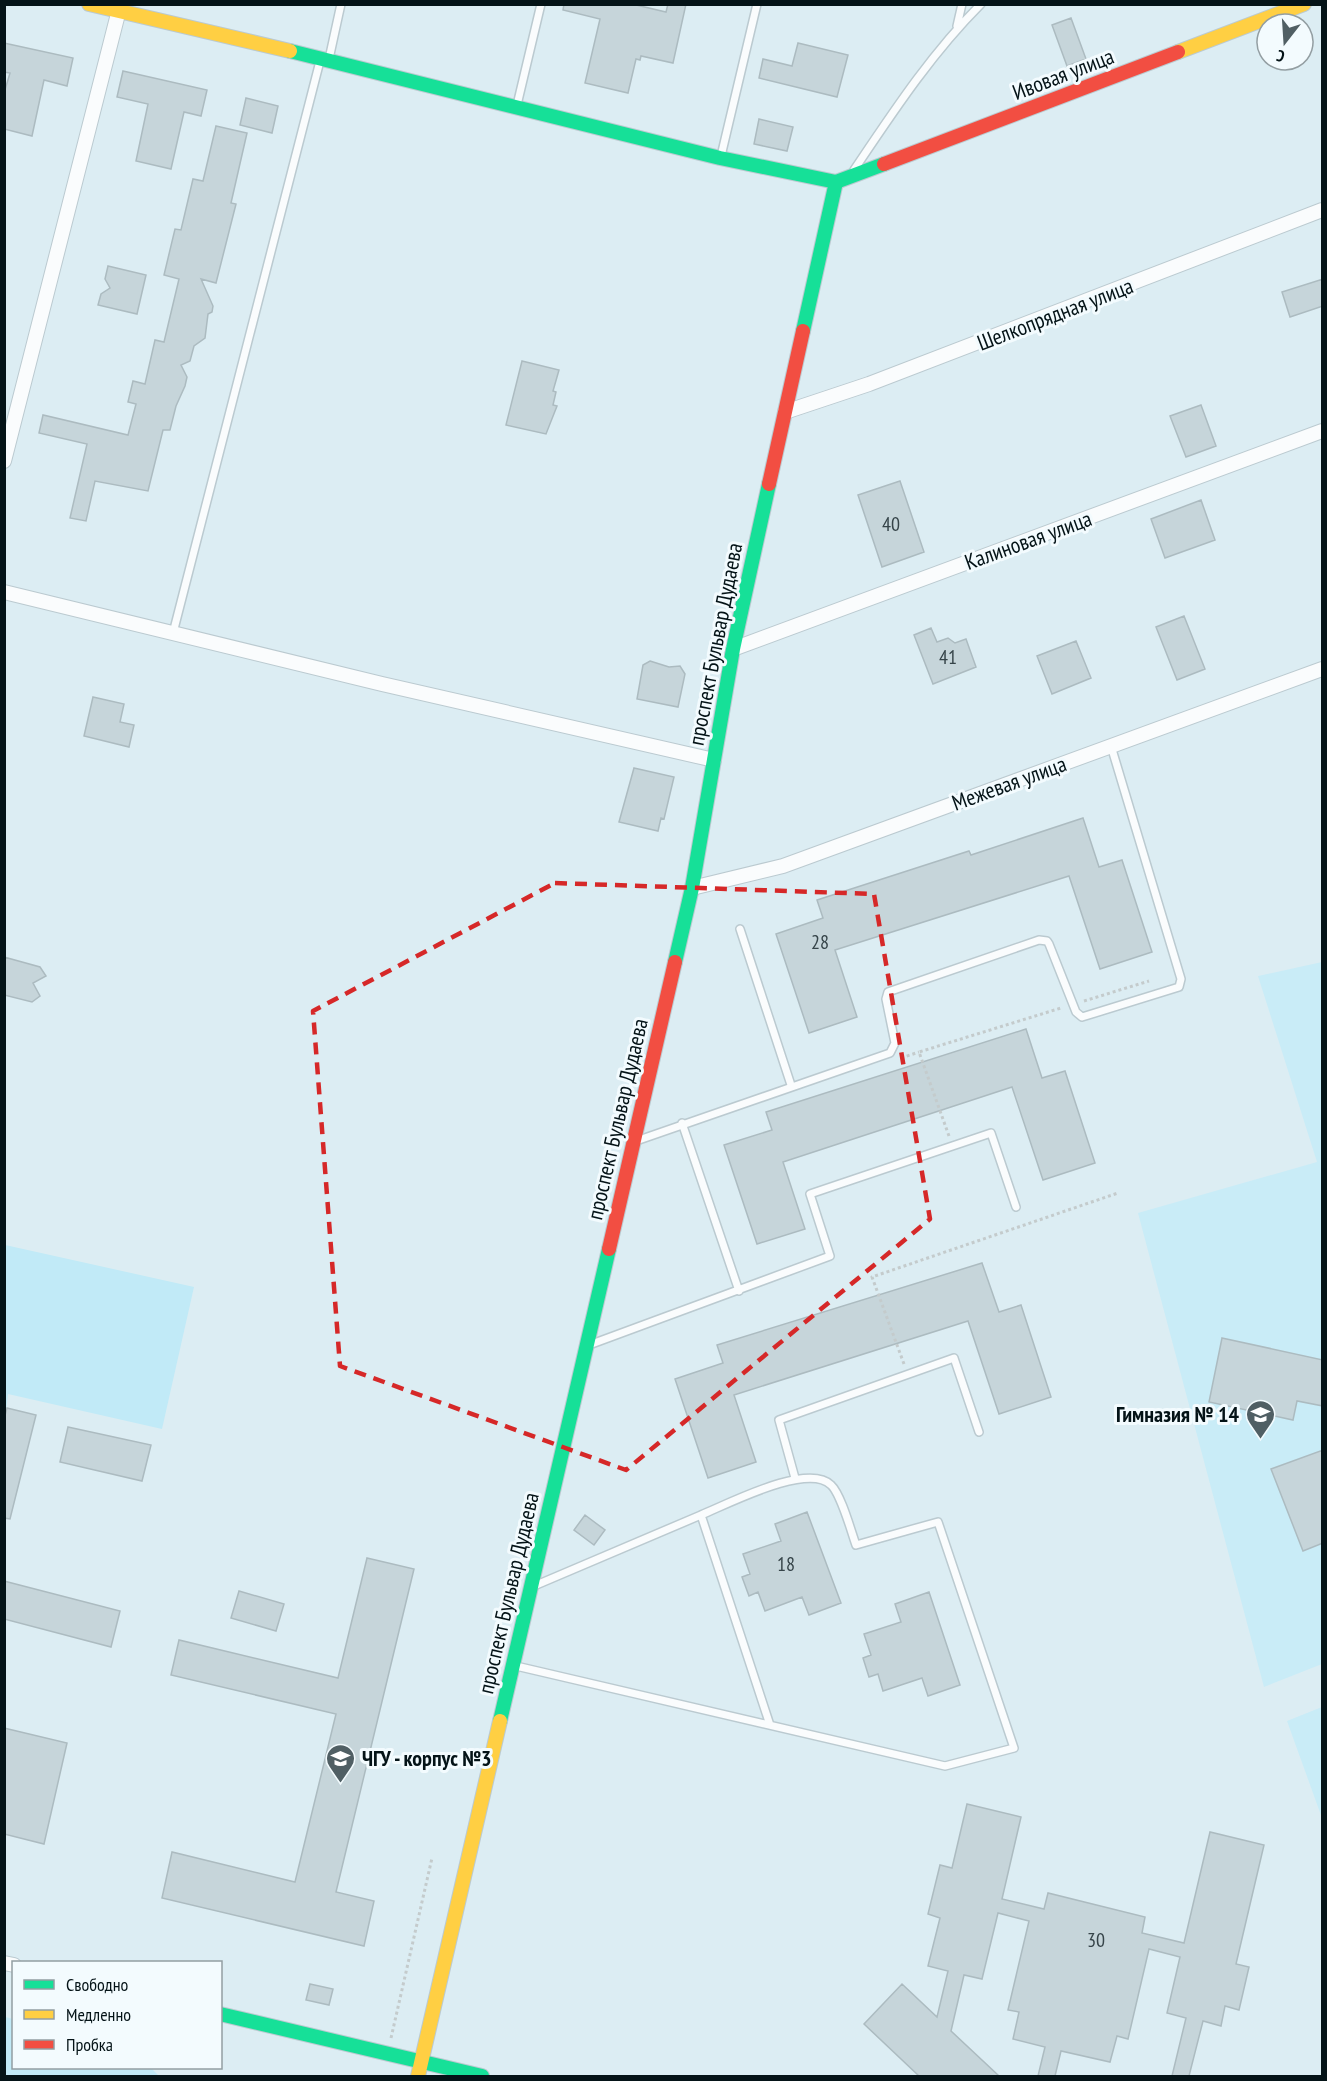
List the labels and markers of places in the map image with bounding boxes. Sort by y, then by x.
school or university icon: Гимназия № 14 [1244,1398,1276,1440]
place label: Гимназия № 14 [1116,1400,1239,1428]
school or university icon: ЧГУ - корпус №3 [325,1742,357,1784]
place label: ЧГУ - корпус №3 [362,1744,492,1772]

